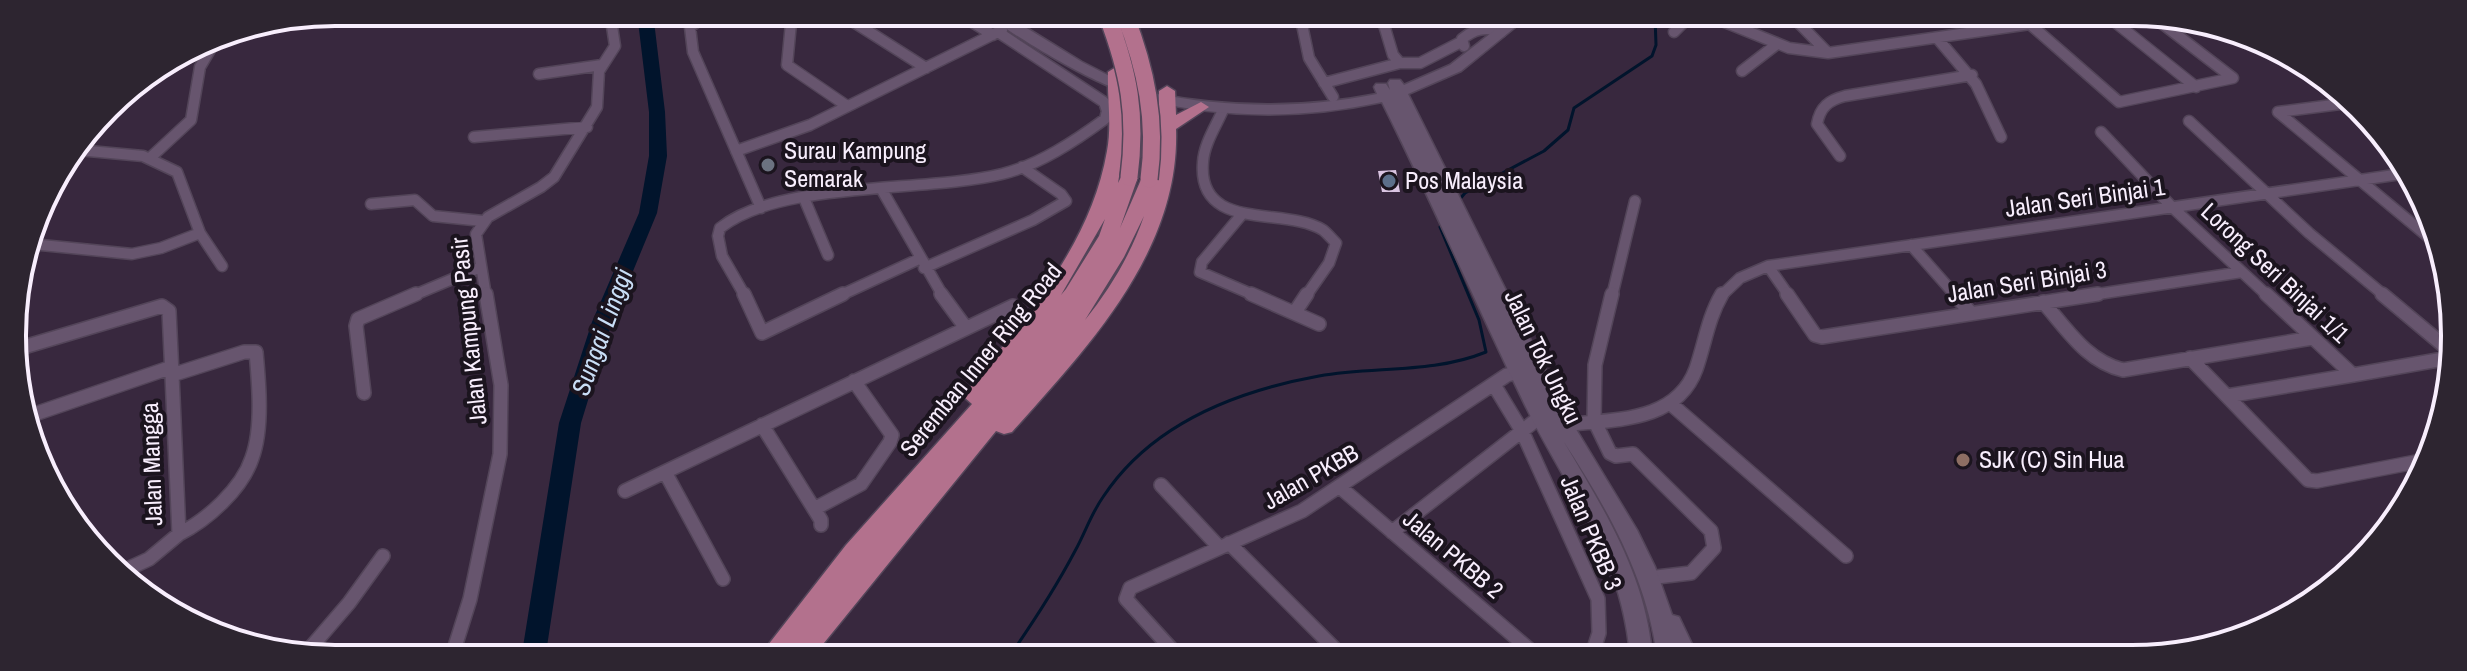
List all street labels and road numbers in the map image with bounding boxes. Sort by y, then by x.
street label: Jalan Seri Binjai 1 [2003,170,2167,224]
street label: Lorong Seri Binjai 1/1 [2195,195,2357,349]
street label: Jalan Kampung Pasir [442,235,494,426]
street label: Jalan Seri Binjai 3 [1945,253,2109,309]
street label: Seremban Inner Ring Road [892,256,1068,463]
street label: Jalan Tok Ungku [1498,284,1590,429]
street label: Jalan Mangga [133,402,169,526]
street label: Jalan PKBB [1257,436,1364,516]
street label: Jalan PKBB 3 [1553,470,1630,595]
street label: Jalan PKBB 2 [1397,503,1510,606]

